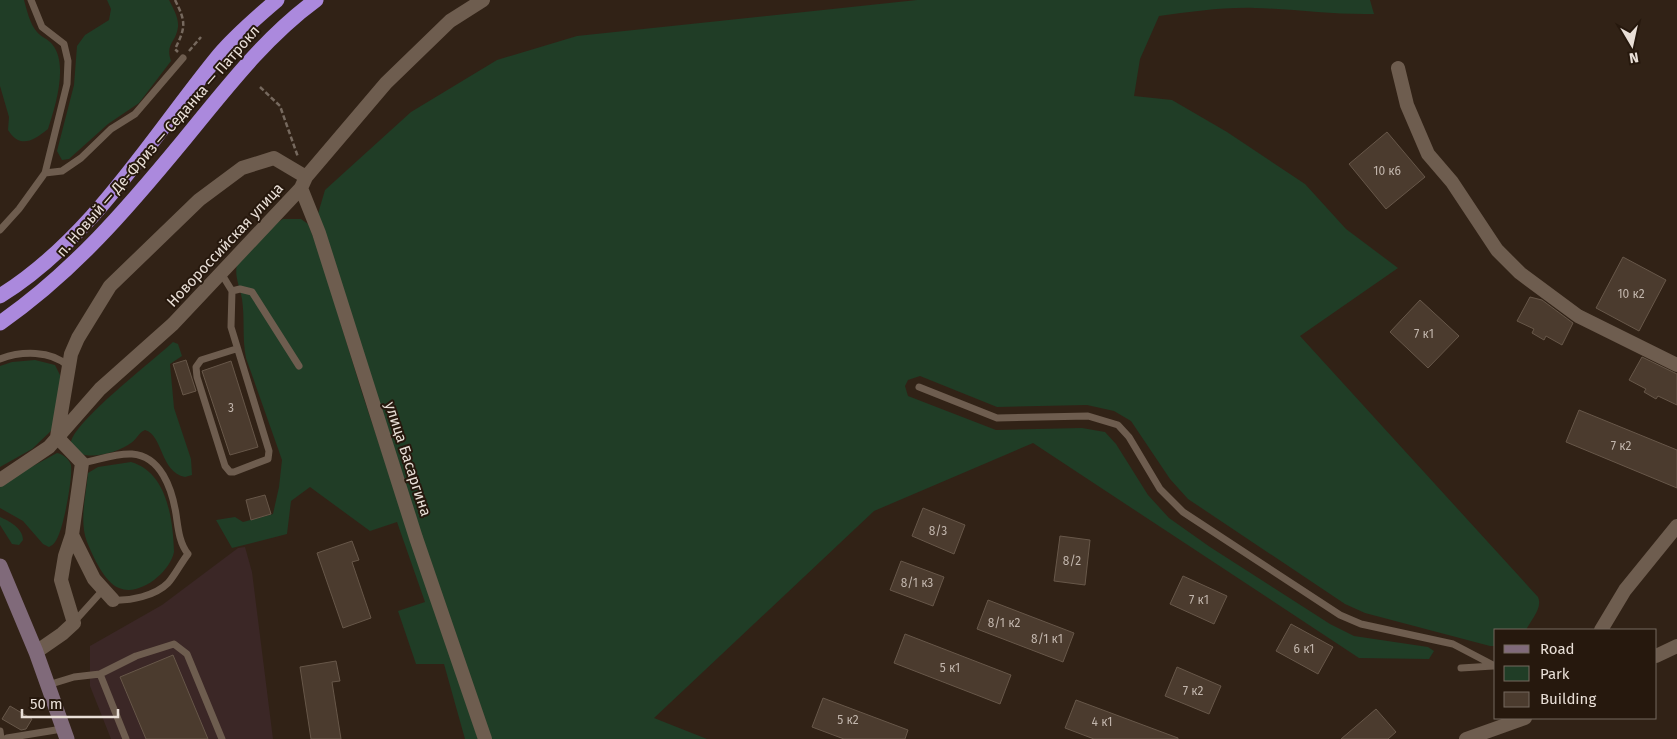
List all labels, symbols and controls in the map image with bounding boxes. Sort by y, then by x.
north arrow [1607,20,1657,70]
street label: п. Новый — Де-Фриз — Седанка — Патрокл [53,22,263,260]
text: N [1628,48,1640,66]
house number: 10 к6 [1373,164,1401,178]
street label: Новороссийская улица [163,179,287,311]
house number: 10 к2 [1617,287,1645,301]
house number: 7 к1 [1414,327,1434,341]
street label: улица Басаргина [381,400,435,518]
house number: 3 [228,401,234,415]
house number: 7 к2 [1611,439,1631,453]
house number: 8/3 [929,524,947,538]
house number: 8/2 [1063,554,1081,568]
house number: 8/1 к3 [901,576,933,590]
house number: 7 к1 [1189,593,1209,607]
house number: 8/1 к2 [988,616,1020,630]
legend [1494,629,1657,719]
house number: 8/1 к1 [1031,632,1063,646]
text: Road [1540,640,1575,658]
house number: 6 к1 [1294,642,1314,656]
house number: 5 к1 [940,661,960,675]
text: Park [1540,665,1570,683]
house number: 7 к2 [1183,684,1203,698]
scale bar [22,686,119,718]
text: Building [1540,690,1596,708]
text: 50 m [30,695,63,713]
house number: 5 к2 [837,713,859,727]
house number: 4 к1 [1092,715,1112,729]

